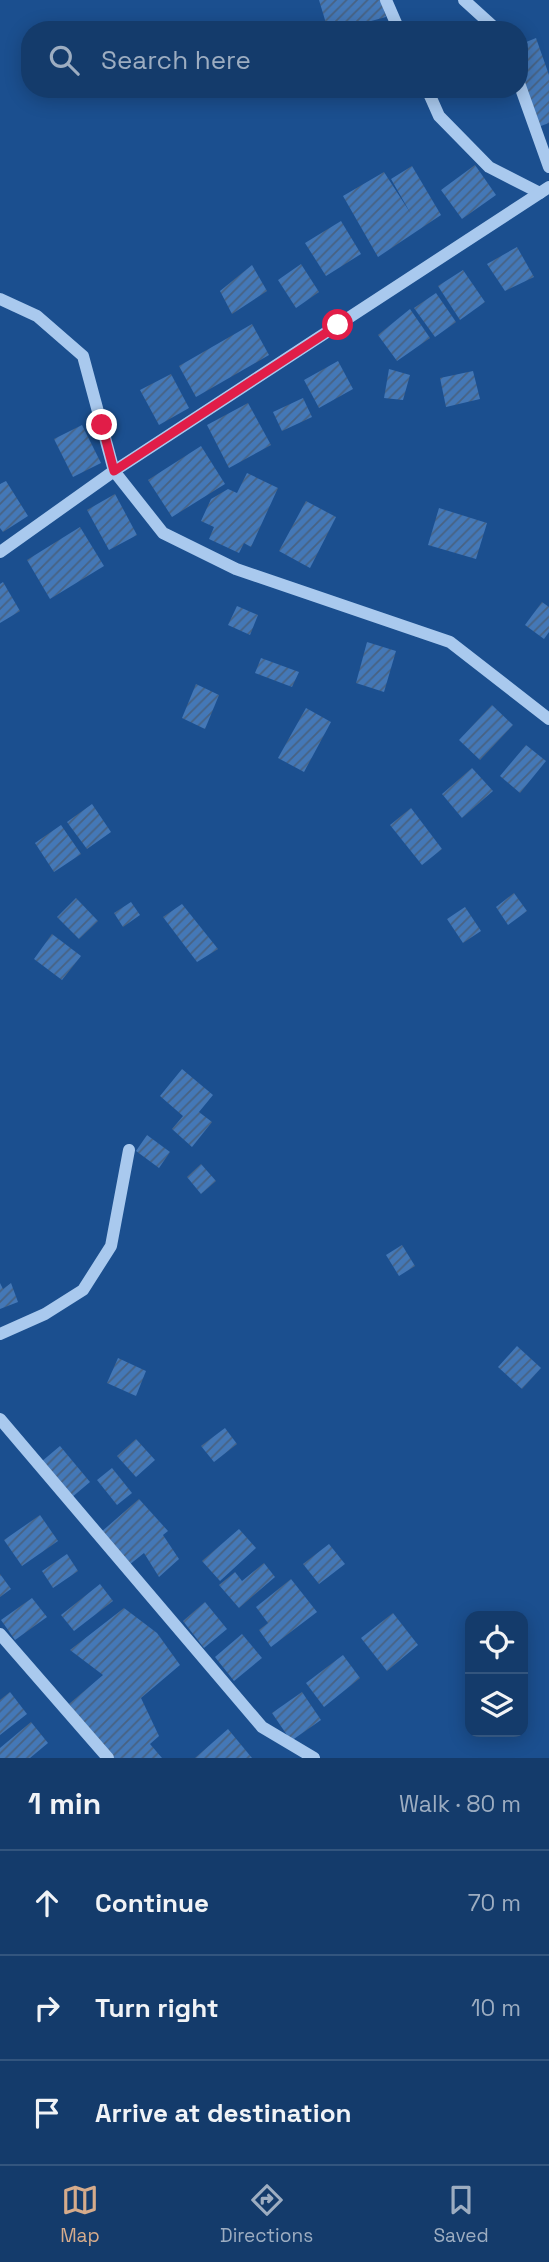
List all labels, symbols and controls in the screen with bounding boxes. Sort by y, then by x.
search box [21,21,528,98]
icon: search [45,41,83,79]
text: Search here [101,43,251,77]
route start [322,309,353,340]
route end [86,409,117,440]
map controls [465,1611,528,1737]
button: locate [465,1611,528,1674]
button: layers [465,1674,528,1737]
text: 1 min [28,1784,101,1823]
text: Walk · 80 m [399,1789,521,1819]
icon: ahead [28,1884,66,1922]
text: Continue [95,1886,209,1920]
text: 70 m [468,1888,521,1918]
icon: right [28,1989,66,2027]
text: Turn right [95,1991,219,2025]
text: 10 m [471,1993,521,2023]
icon: arrive [28,2094,66,2132]
text: Arrive at destination [95,2096,352,2130]
tab: Map [60,2181,100,2248]
tab: Directions [220,2181,313,2248]
tab: Saved [433,2181,489,2248]

